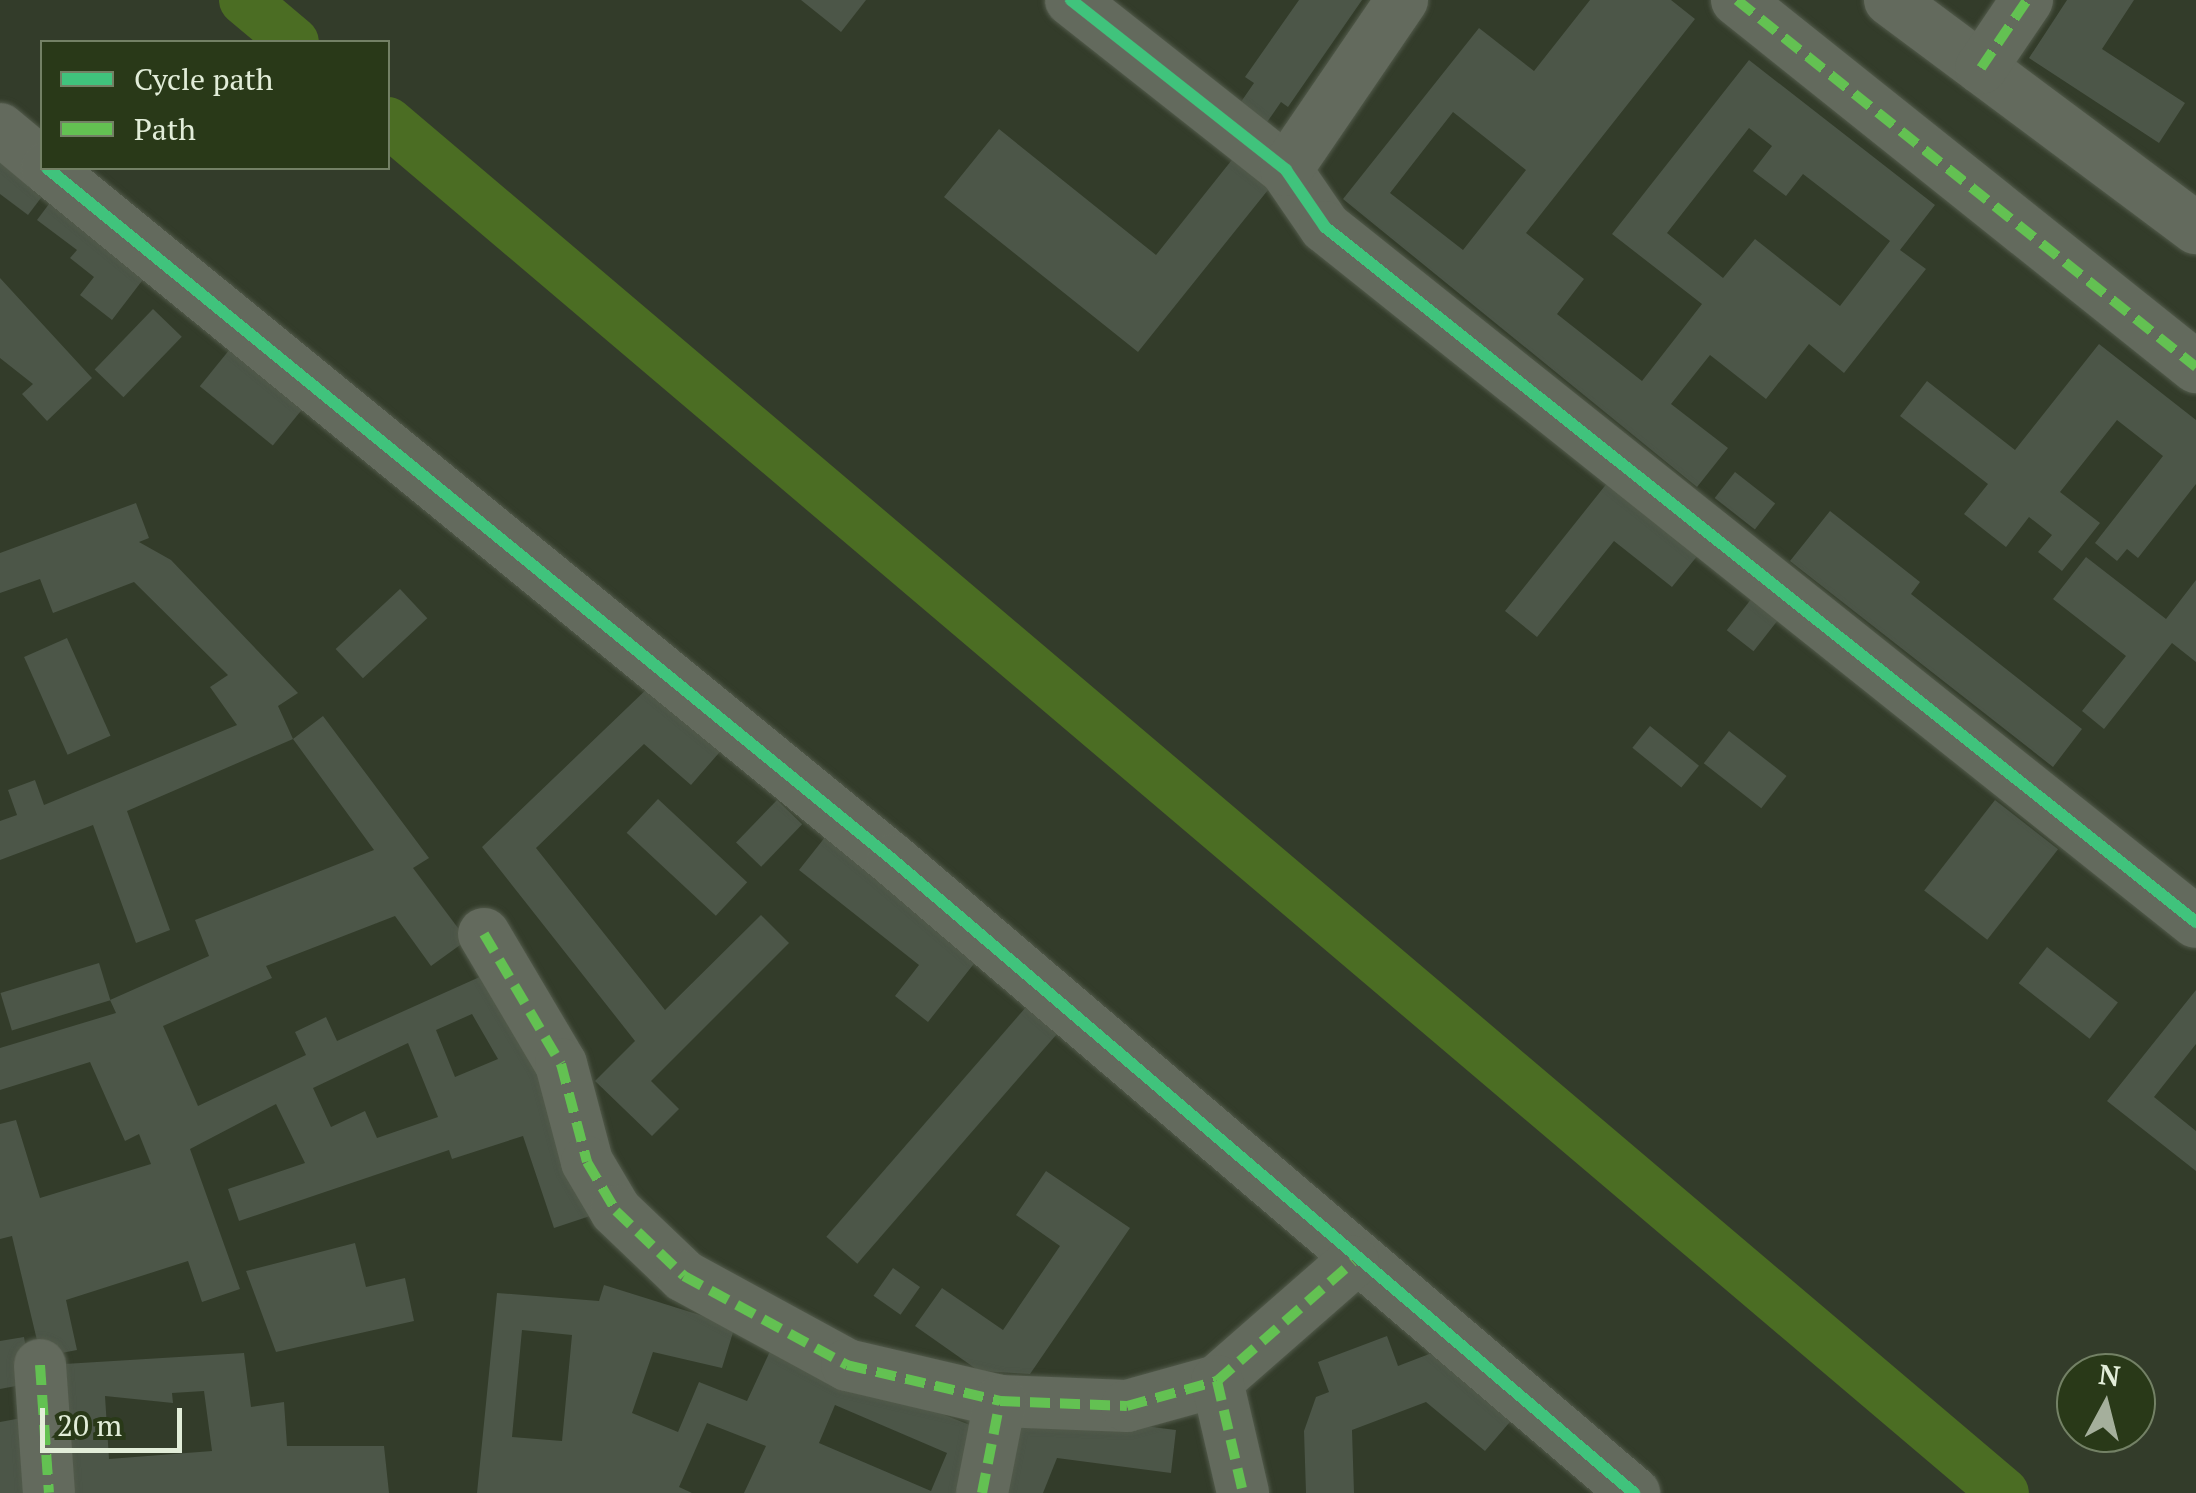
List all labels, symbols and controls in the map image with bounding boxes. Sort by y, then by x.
legend [40,40,390,170]
text: Cycle path [134,59,273,99]
text: Path [134,109,196,149]
north arrow [2056,1353,2156,1453]
text: N [2097,1355,2122,1394]
scale bar [45,1388,188,1450]
text: 20 m [57,1405,122,1445]

